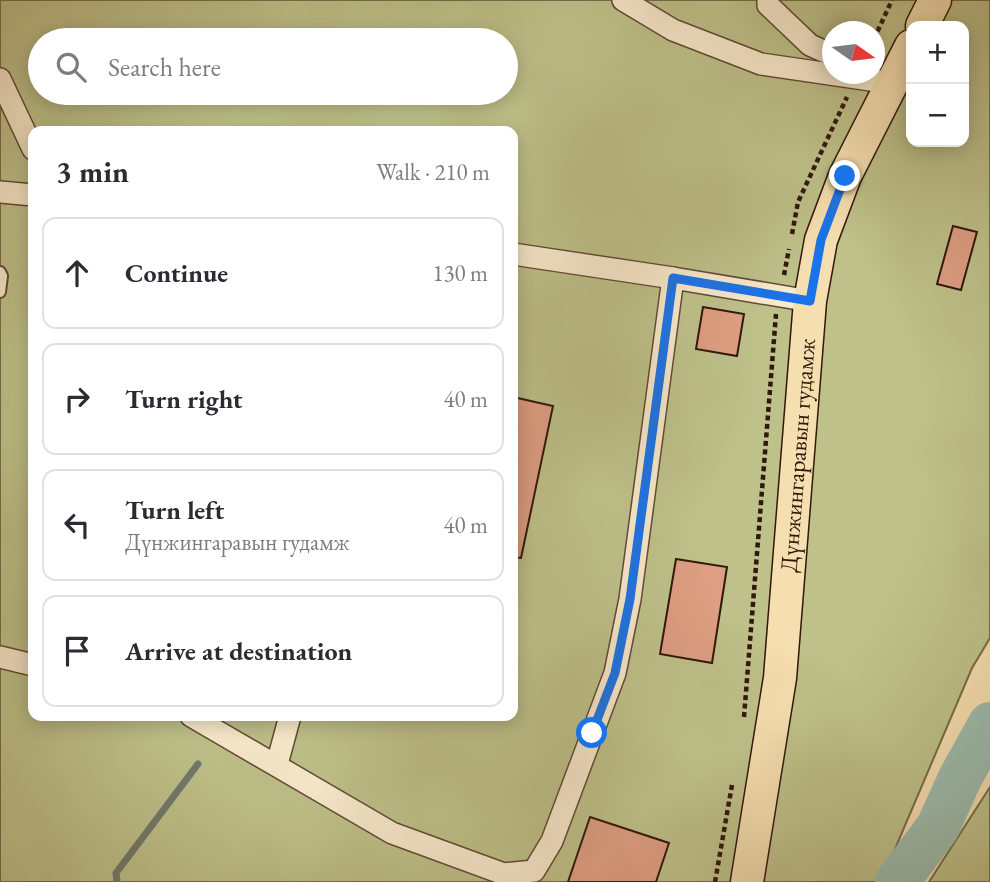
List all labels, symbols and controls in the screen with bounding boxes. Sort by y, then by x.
north arrow [822,21,885,84]
map controls [906,21,969,147]
button: + [906,21,969,84]
search box [28,28,518,105]
icon: search [52,48,90,86]
text: Search here [108,50,221,84]
button: − [906,84,969,147]
text: 3 min [56,152,129,191]
text: Walk · 210 m [376,157,490,187]
route end [829,160,860,191]
icon: ahead [58,254,96,292]
text: Continue [125,256,228,290]
text: 130 m [432,258,488,288]
street label: Дүнжингаравын гудамж [772,337,822,573]
icon: right [58,380,96,418]
text: Turn right [125,382,243,416]
text: 40 m [443,384,488,414]
text: Turn left [125,493,224,527]
icon: left [58,506,96,544]
text: 40 m [443,510,488,540]
text: Дүнжингаравын гудамж [125,527,350,557]
icon: arrive [58,632,96,670]
text: Arrive at destination [125,634,352,668]
route start [576,717,607,748]

